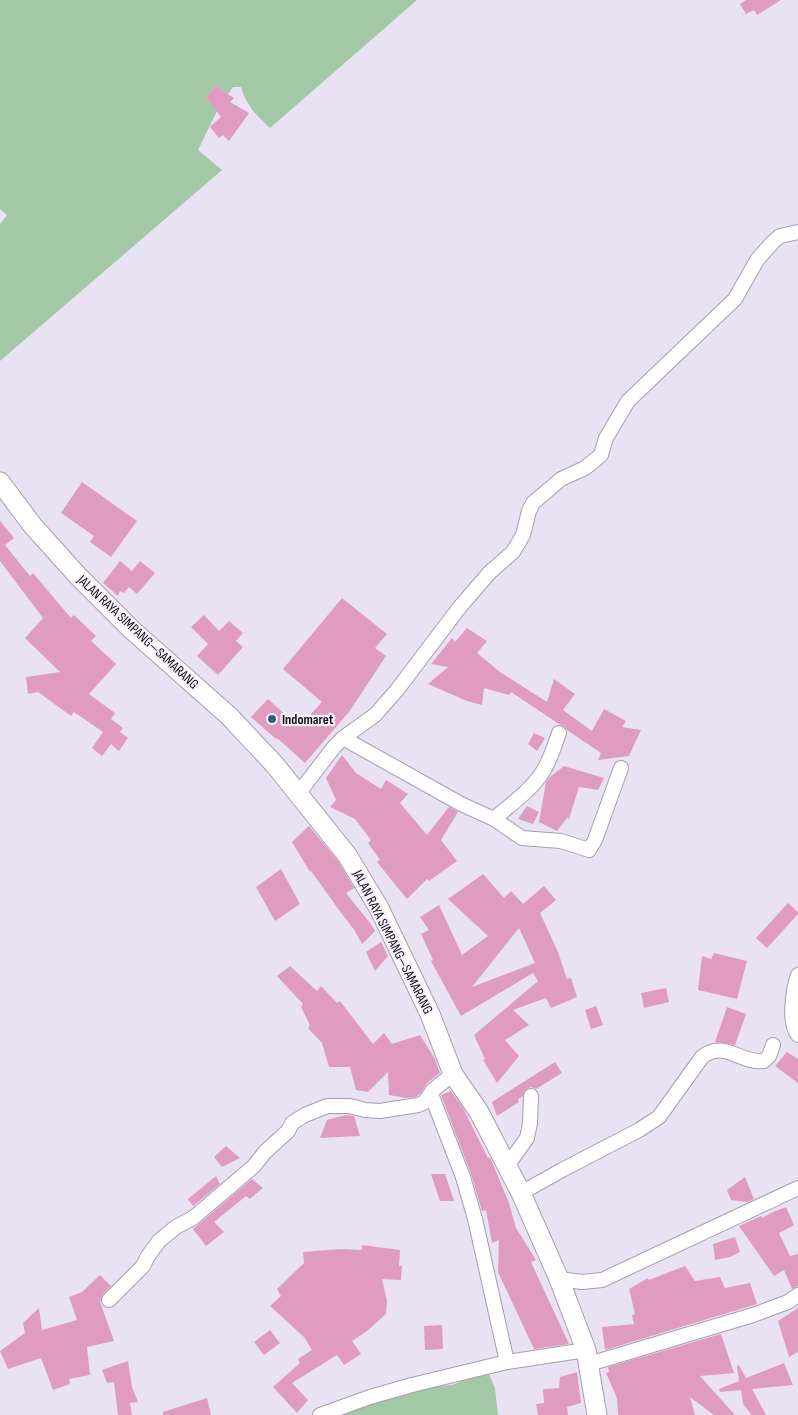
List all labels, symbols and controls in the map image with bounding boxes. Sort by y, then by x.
street label: JALAN RAYA SIMPANG—SAMARANG [73,571,202,693]
place label: Indomaret [282,711,334,728]
marker: Indomaret [266,713,278,725]
street label: JALAN RAYA SIMPANG—SAMARANG [349,866,437,1017]

